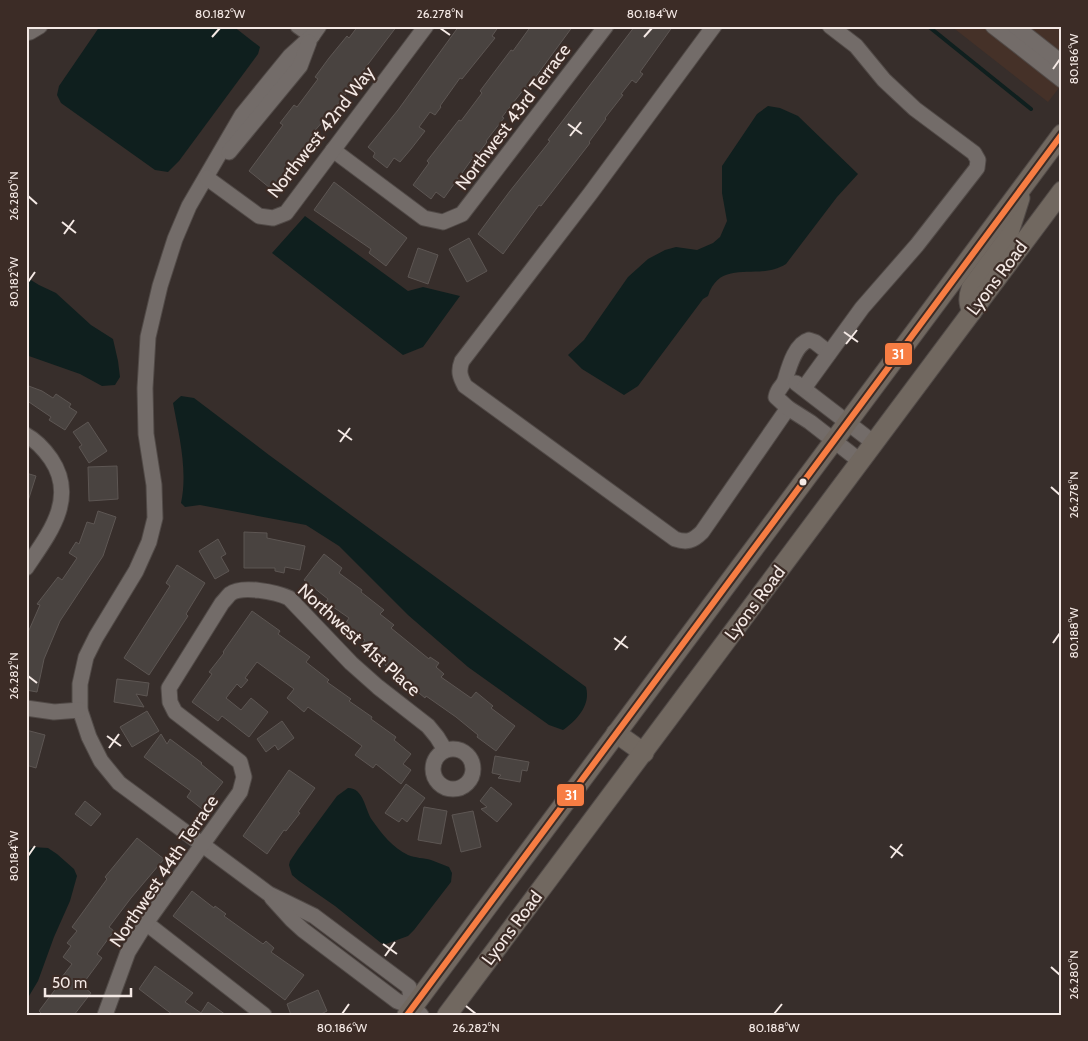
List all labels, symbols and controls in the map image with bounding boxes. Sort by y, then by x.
text: 80.182°W [195,6,246,21]
text: 26.278°N [416,6,464,21]
text: 80.184°W [627,6,678,21]
text: 80.186°W [1066,33,1081,84]
street label: Northwest 43rd Terrace [451,39,575,195]
street label: Northwest 42nd Way [263,62,379,202]
text: 26.280°N [6,171,21,221]
street label: Lyons Road [962,237,1032,319]
text: 80.182°W [6,256,21,307]
line badge: 31 [884,342,913,366]
text: 31 [892,345,904,363]
text: 26.278°N [1066,471,1081,519]
unlabelled marker [798,477,808,487]
street label: Lyons Road [720,562,790,644]
street label: Northwest 41st Place [293,579,425,701]
text: 80.188°W [1066,607,1081,659]
text: 26.282°N [6,652,21,700]
line badge: 31 [556,783,585,807]
text: 31 [565,786,577,804]
street label: Northwest 44th Terrace [105,791,223,951]
text: 80.184°W [6,830,21,881]
street label: Lyons Road [477,887,547,969]
text: 26.280°N [1066,950,1081,1000]
scale bar [45,966,131,998]
text: 50 m [52,974,87,992]
text: 80.186°W [317,1020,368,1035]
text: 26.282°N [452,1020,500,1035]
text: 80.188°W [748,1020,800,1035]

